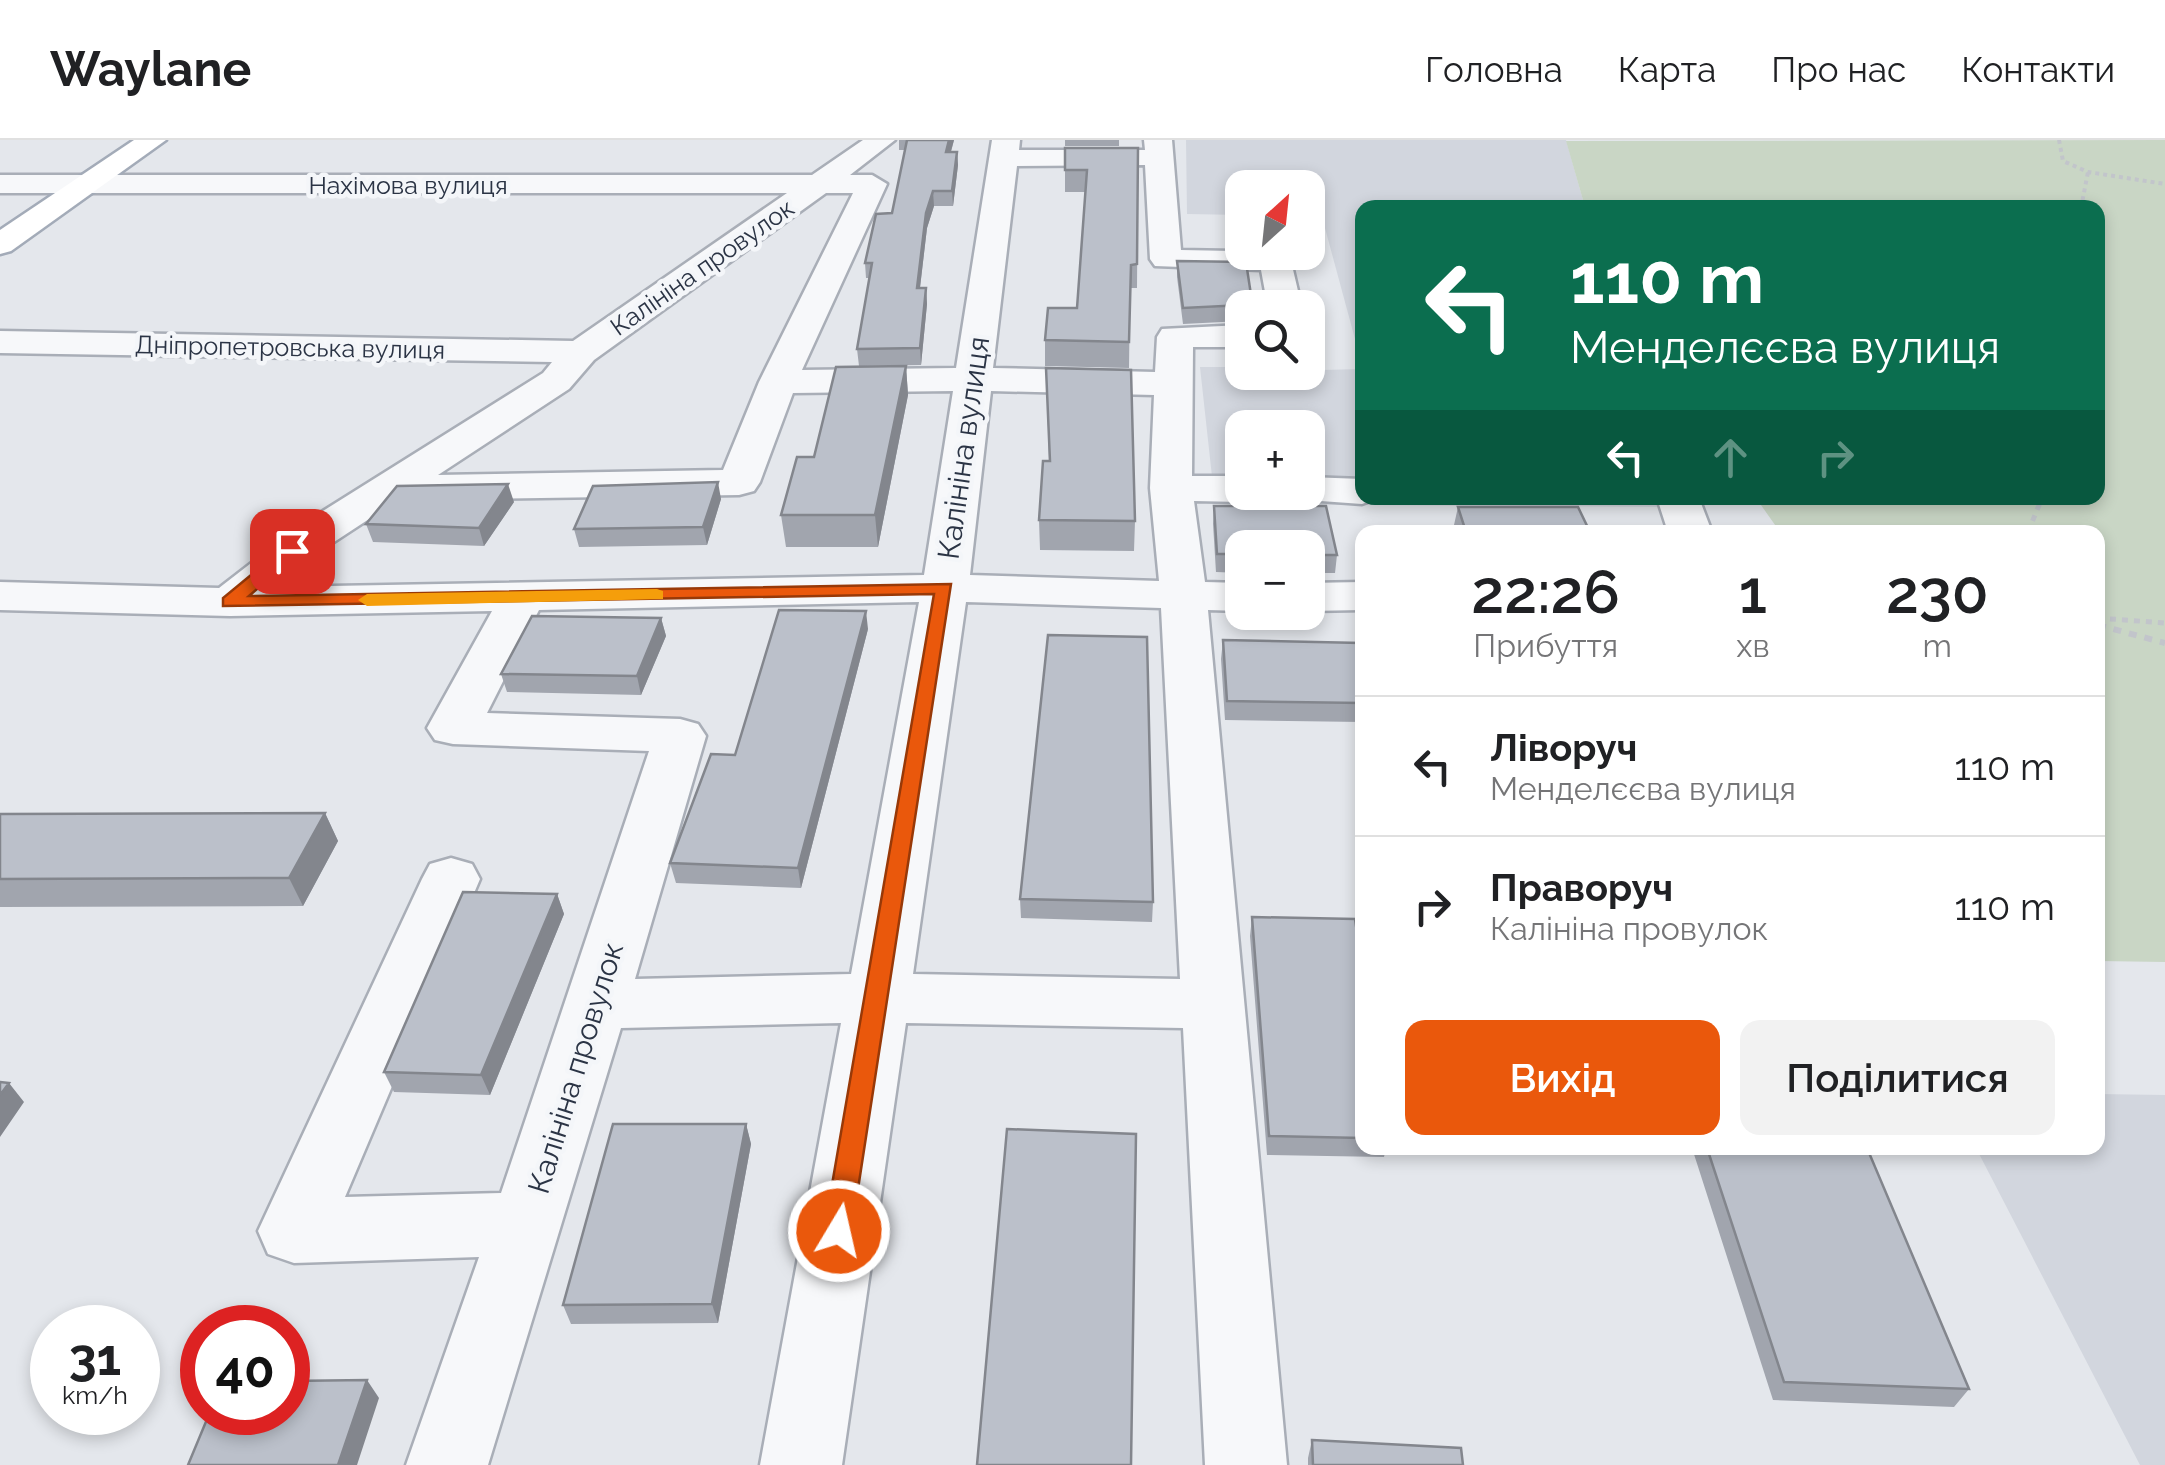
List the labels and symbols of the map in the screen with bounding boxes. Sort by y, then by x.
street label: Нахімова вулиця [308,170,508,200]
north arrow [1225,170,1325,270]
street label: Калініна провулок [604,192,800,342]
street label: Дніпропетровська вулиця [135,329,445,365]
street label: Калініна вулиця [931,334,996,562]
pin [250,509,335,594]
street label: Калініна провулок [521,938,630,1198]
position arrow [787,1179,891,1283]
speed limit sign: 40 [180,1305,310,1435]

